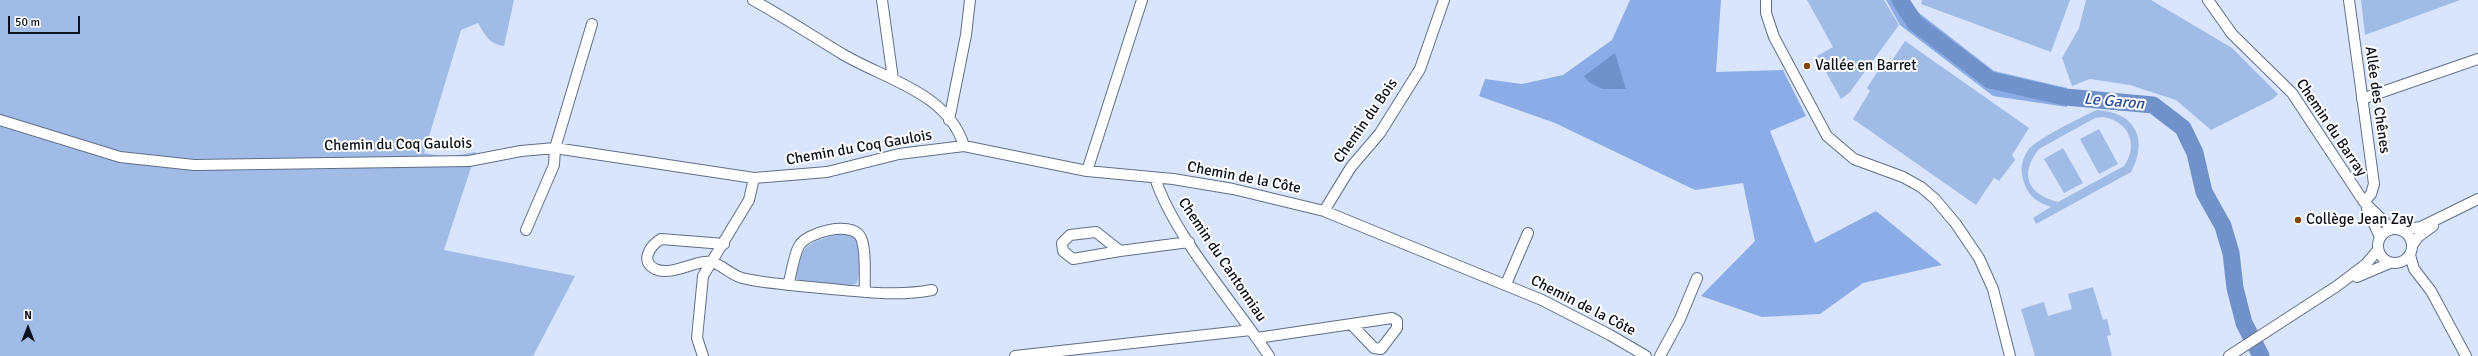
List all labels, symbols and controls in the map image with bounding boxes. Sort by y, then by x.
scale bar [10,8,82,34]
text: 50 m [15,15,40,30]
street label: Allée des Chênes [2361,45,2393,155]
place label: Vallée en Barret [1815,57,1917,75]
marker: Vallée en Barret [1802,61,1812,71]
street label: Chemin du Bois [1330,75,1402,167]
street label: Chemin du Barray [2292,76,2370,180]
water label: Le Garon [2083,90,2145,114]
street label: Chemin du Coq Gaulois [785,126,933,170]
street label: Chemin du Coq Gaulois [324,135,472,155]
street label: Chemin de la Côte [1186,158,1302,198]
street label: Chemin du Cantonniau [1174,195,1270,325]
place label: Collège Jean Zay [2306,211,2413,229]
marker: Collège Jean Zay [2293,215,2303,225]
street label: Chemin de la Côte [1527,272,1639,340]
north arrow [8,308,48,348]
text: N [24,309,32,322]

